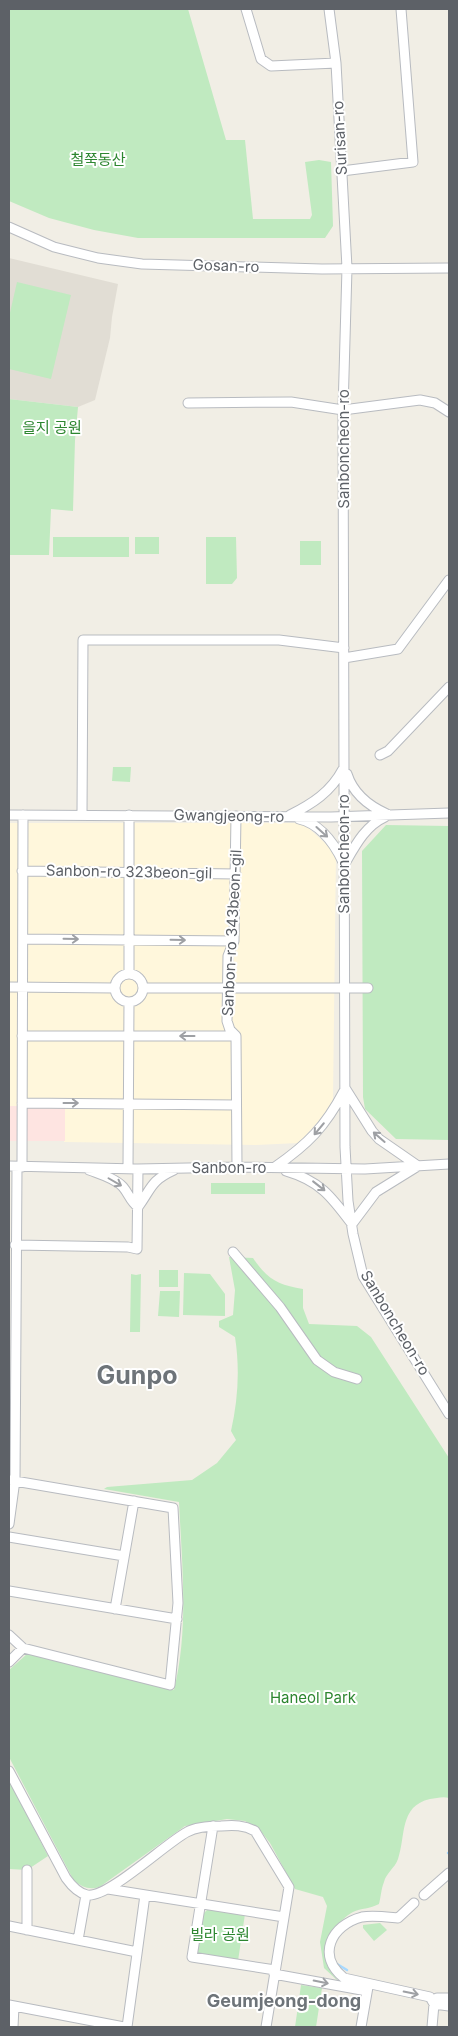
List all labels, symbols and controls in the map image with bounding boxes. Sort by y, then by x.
street label: Surisan-ro [328,100,351,176]
park label: 철쭉동산 [70,150,126,169]
street label: Gosan-ro [192,255,260,276]
street label: Sanboncheon-ro [334,389,353,509]
park label: 을지 공원 [22,418,82,437]
street label: Sanboncheon-ro [334,794,353,914]
street label: Gwangjeong-ro [174,805,285,826]
one-way arrow [315,826,328,838]
street label: Sanbon-ro 343beon-gil [218,849,245,1017]
street label: Sanbon-ro 323beon-gil [46,861,212,882]
one-way arrow [63,934,79,944]
one-way arrow [170,936,186,945]
one-way arrow [180,1031,196,1041]
one-way arrow [62,1098,78,1108]
one-way arrow [314,1123,325,1136]
one-way arrow [372,1132,385,1143]
street label: Sanbon-ro [191,1158,267,1177]
one-way arrow [108,1178,122,1188]
one-way arrow [312,1181,325,1192]
street label: Sanboncheon-ro [357,1267,434,1379]
district label: Gunpo [97,1360,177,1390]
park label: Haneol Park [270,1688,357,1707]
park label: 빌라 공원 [190,1925,250,1944]
one-way arrow [312,1978,328,1988]
one-way arrow [402,1989,418,1998]
district label: Geumjeong-dong [207,1990,361,2011]

